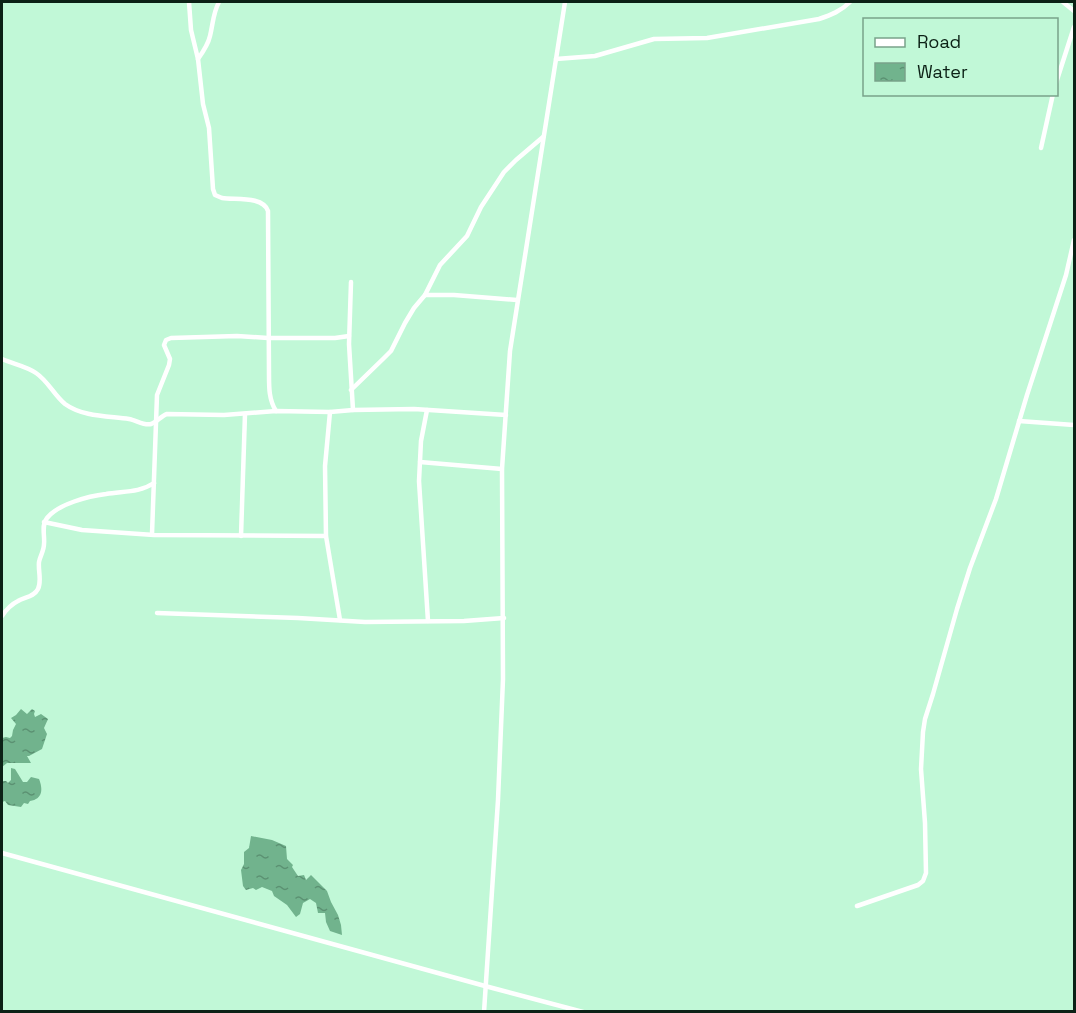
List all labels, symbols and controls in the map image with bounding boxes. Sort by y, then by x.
legend [863,18,1058,96]
text: Road [917,30,961,53]
text: Water [917,60,968,83]

